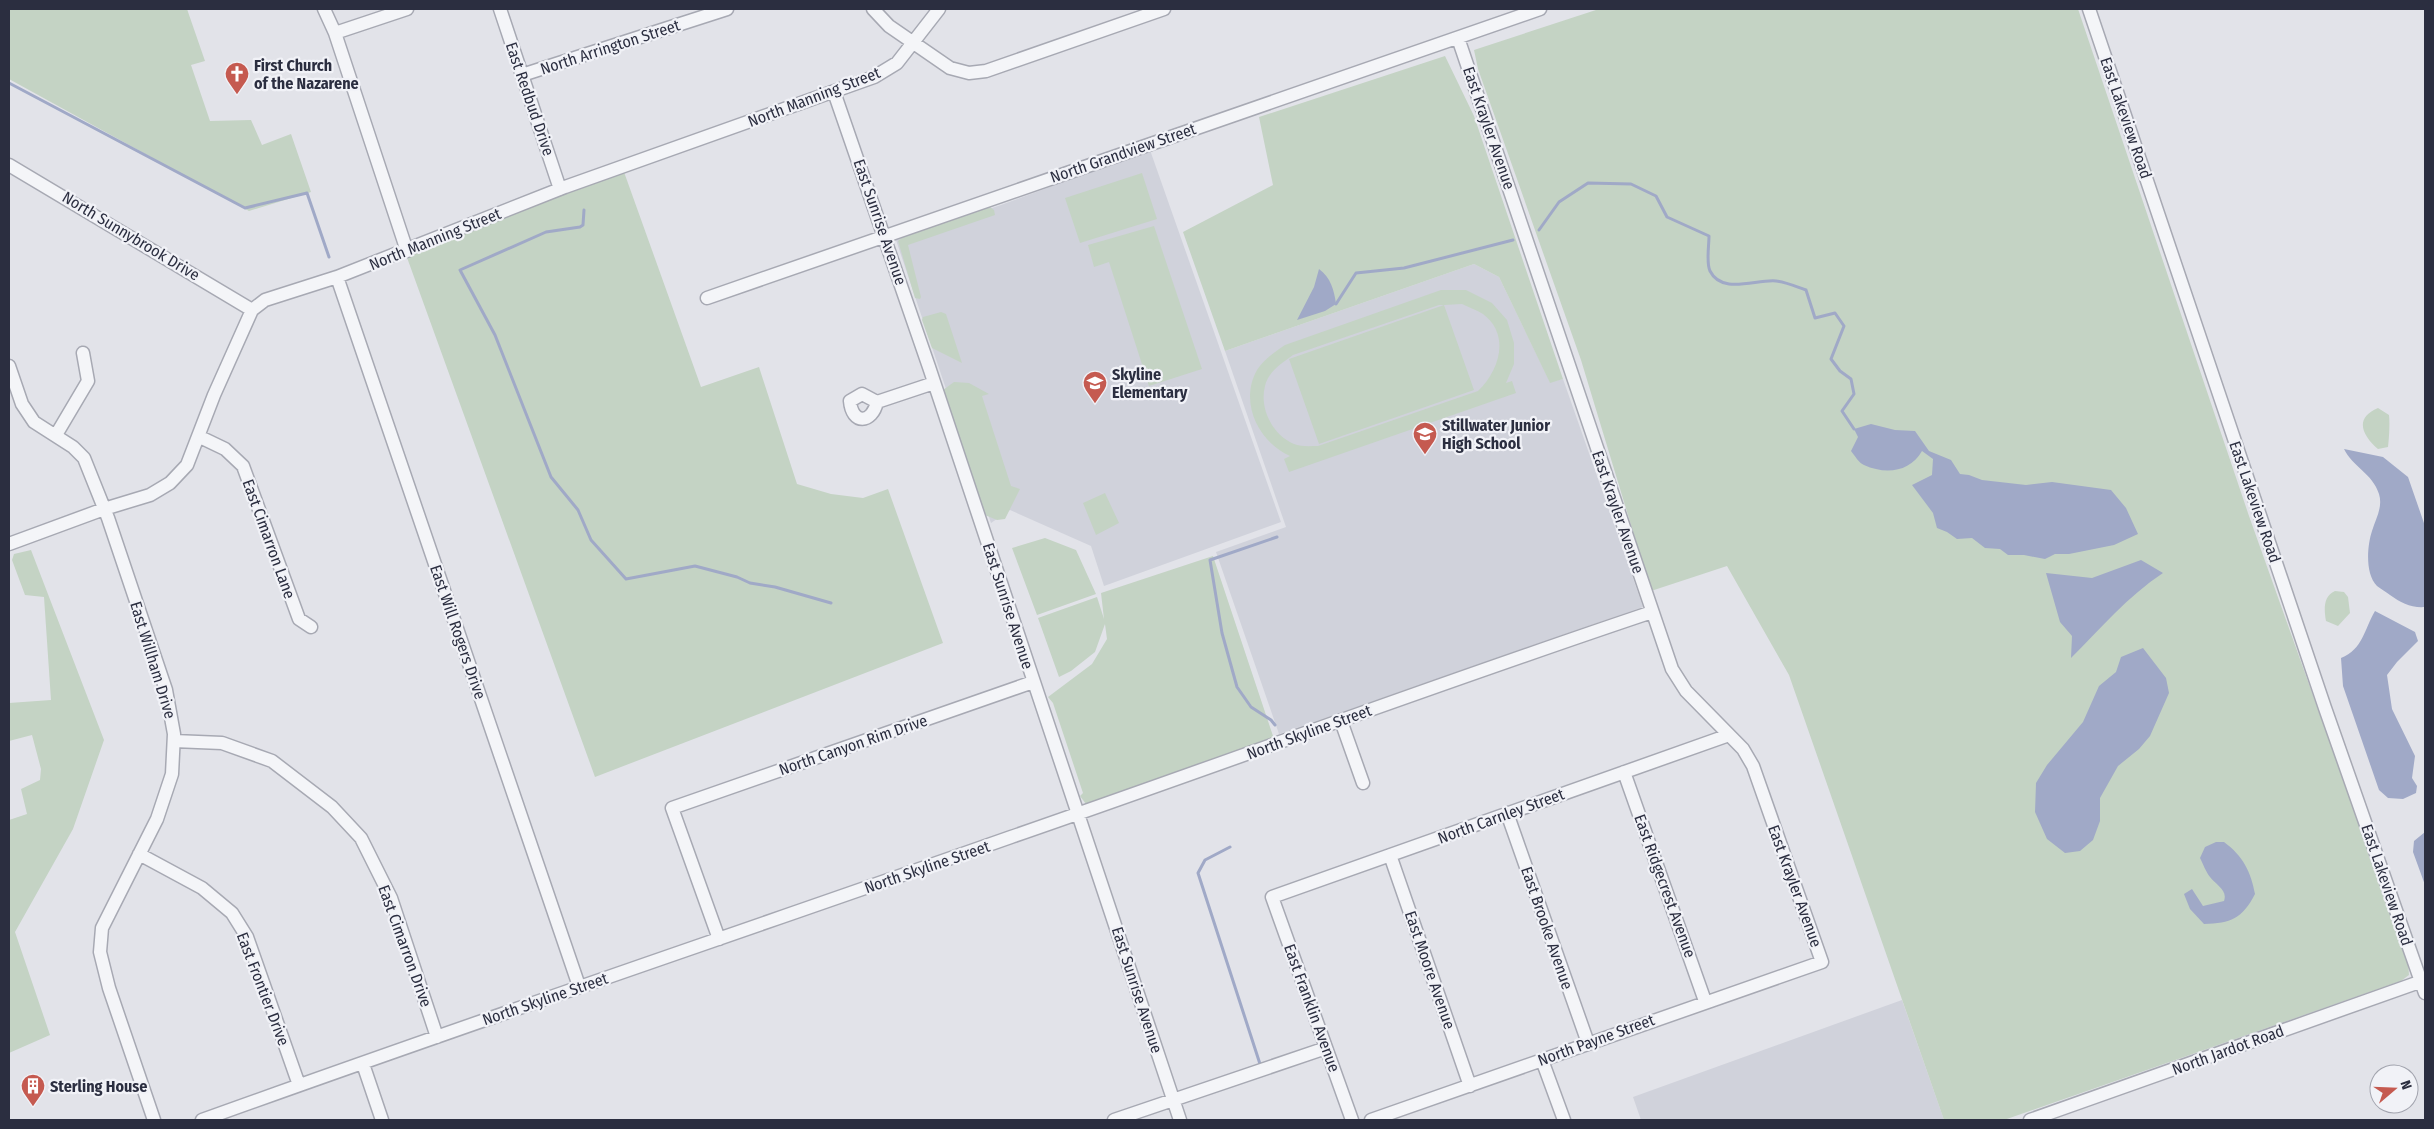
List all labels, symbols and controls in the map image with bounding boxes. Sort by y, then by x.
street label: North Arrington Street [538,15,683,79]
street label: East Redbud Drive [502,40,558,158]
street label: East Lakeview Road [2096,55,2156,181]
place label: First Church of the Nazarene [254,56,359,93]
church icon: First Church of the Nazarene [224,61,250,95]
street label: North Manning Street [745,63,884,131]
street label: East Krayler Avenue [1459,64,1519,192]
street label: North Grandview Street [1048,119,1199,187]
street label: East Sunrise Avenue [850,157,910,287]
street label: North Sunnybrook Drive [59,187,203,285]
street label: North Manning Street [366,204,504,274]
place label: Skyline Elementary [1112,365,1188,402]
school or university icon: Skyline Elementary [1082,370,1108,404]
place label: Stillwater Junior High School [1442,416,1550,453]
school or university icon: Stillwater Junior High School [1412,421,1438,455]
street label: East Lakeview Road [2225,439,2285,565]
street label: East Krayler Avenue [1588,448,1648,576]
street label: East Cimarron Lane [239,477,299,601]
street label: East Sunrise Avenue [979,540,1037,672]
street label: East Will Rogers Drive [426,562,490,702]
street label: East Willham Drive [126,599,180,721]
street label: North Skyline Street [1244,700,1375,763]
street label: North Canyon Rim Drive [776,711,930,779]
street label: North Carnley Street [1435,784,1568,848]
street label: East Ridgecrest Avenue [1630,812,1700,960]
street label: East Krayler Avenue [1764,822,1826,950]
street label: East Lakeview Road [2357,822,2417,948]
street label: North Skyline Street [862,836,993,897]
street label: East Brooke Avenue [1517,864,1577,992]
street label: East Cimarron Drive [374,882,436,1010]
street label: East Moore Avenue [1401,908,1459,1032]
street label: East Sunrise Avenue [1108,924,1166,1056]
street label: East Frontier Drive [233,930,293,1048]
street label: East Franklin Avenue [1280,941,1344,1075]
street label: North Skyline Street [480,968,611,1029]
street label: North Payne Street [1535,1010,1658,1070]
street label: North Jardot Road [2169,1021,2287,1079]
north arrow [2369,1064,2419,1114]
building icon: Sterling House [20,1073,46,1107]
place label: Sterling House [50,1077,147,1096]
text: N [2396,1078,2415,1092]

